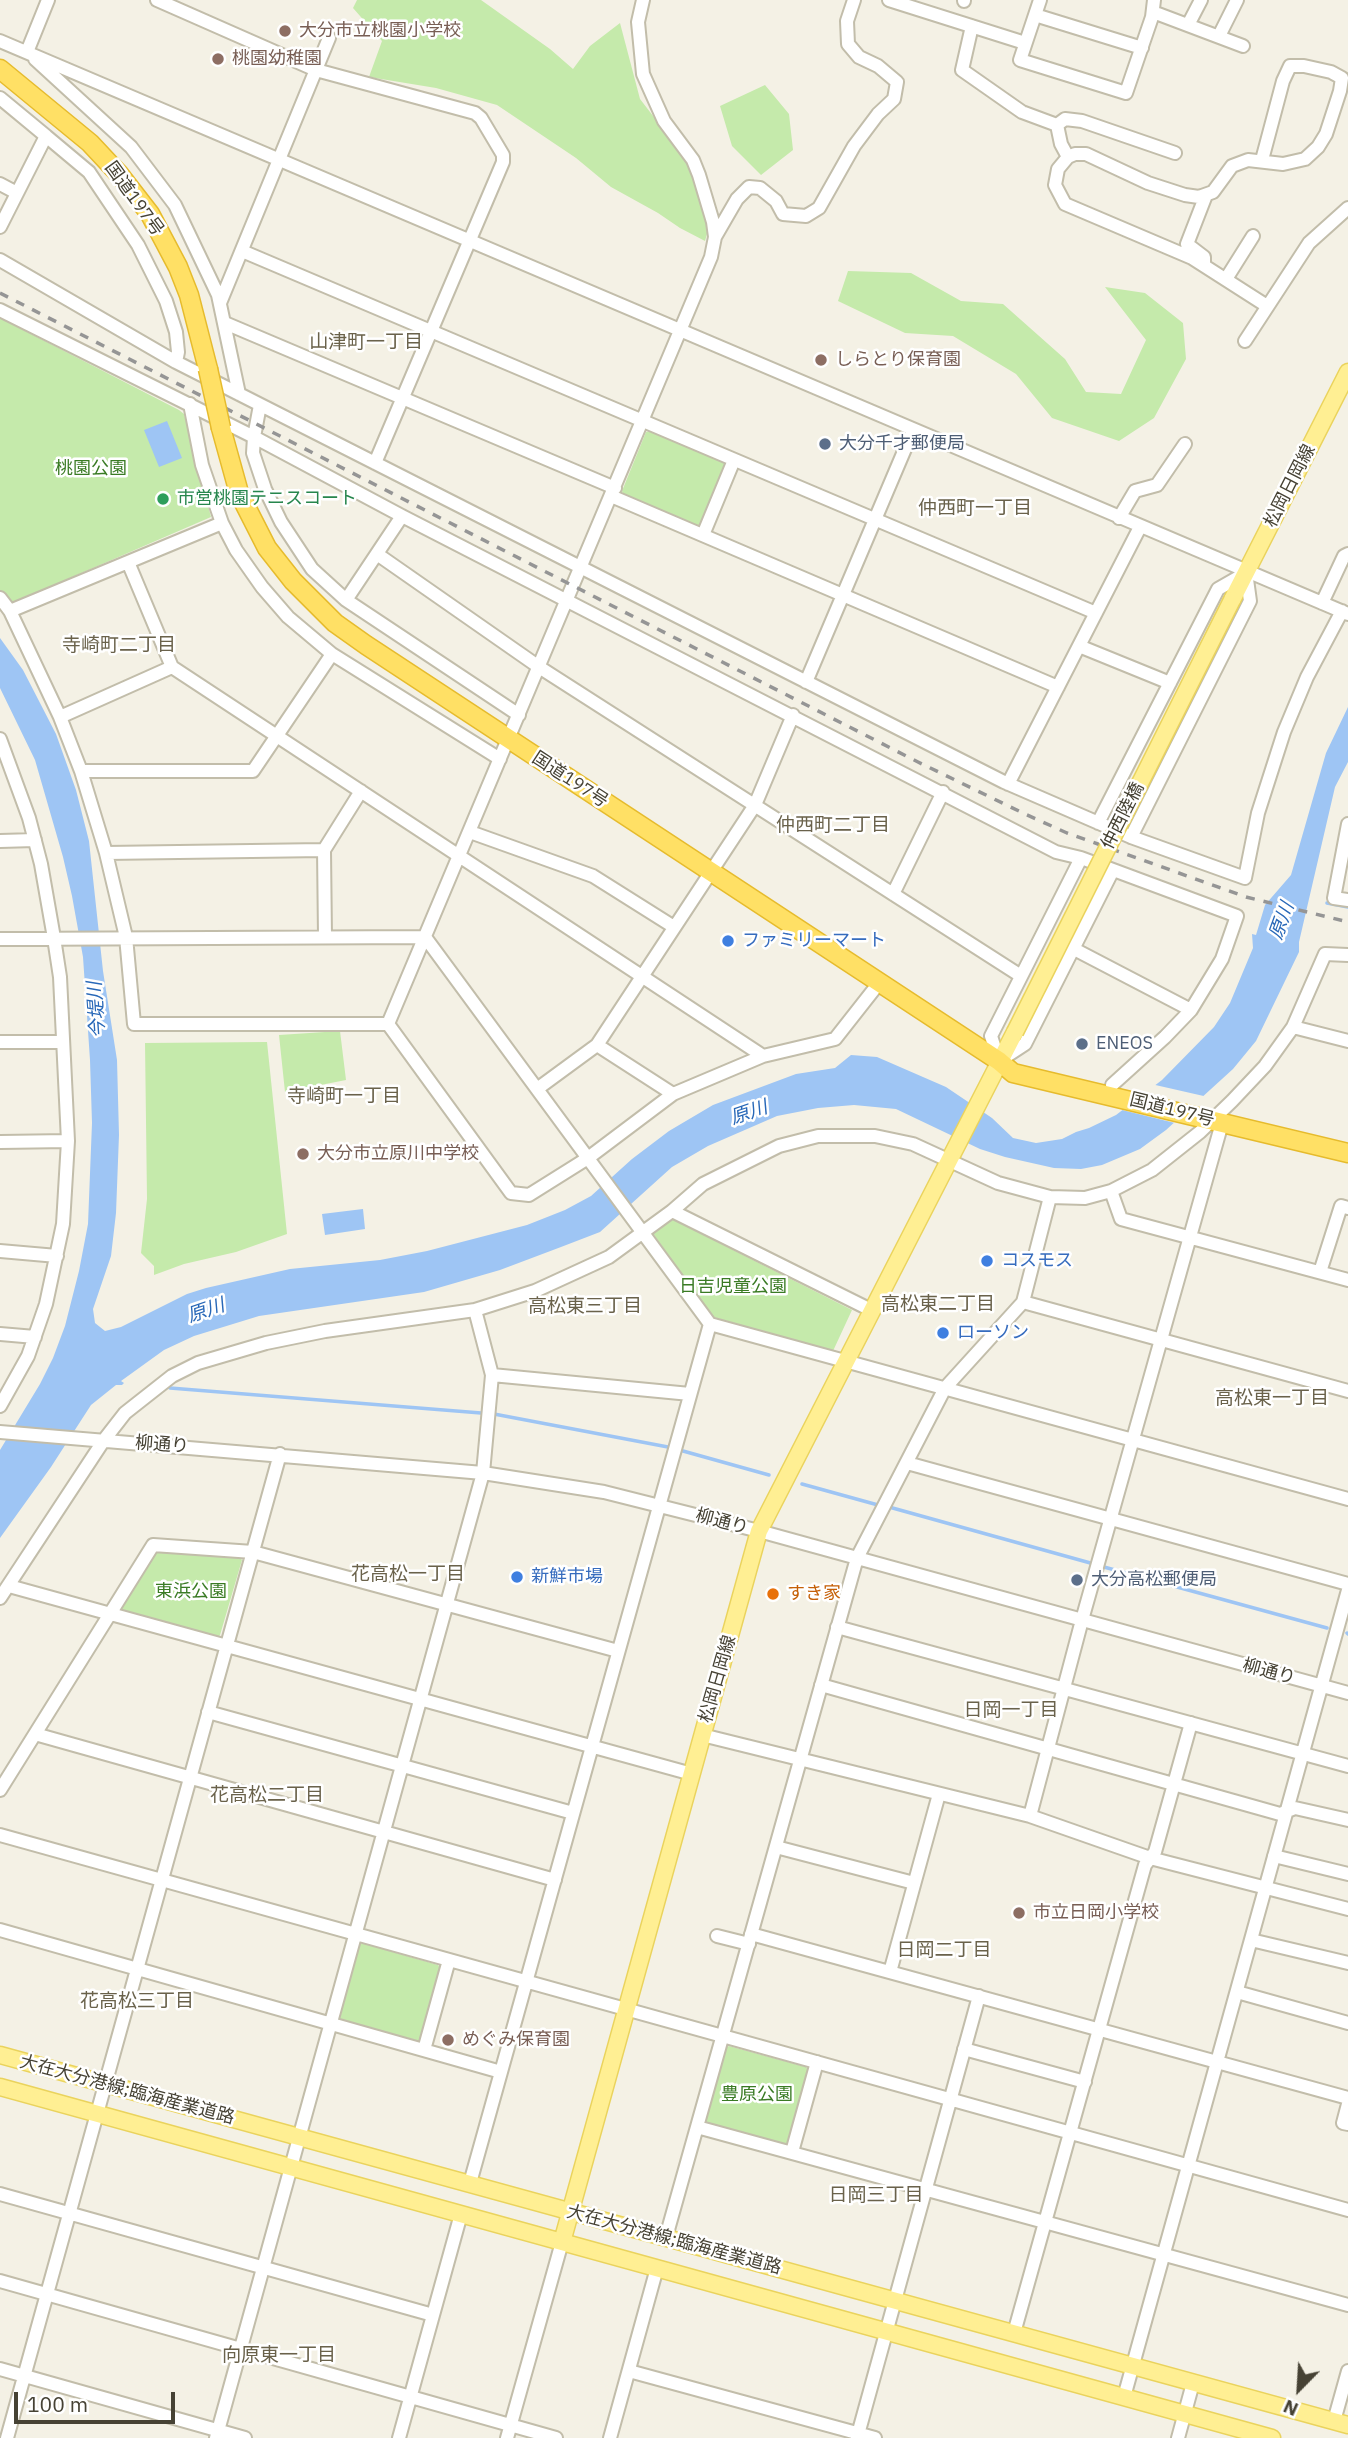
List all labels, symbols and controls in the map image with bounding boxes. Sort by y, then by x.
place label: 大分市立桃園小学校 [299,20,461,42]
marker: 大分市立桃園小学校 [277,23,293,39]
place label: 桃園幼稚園 [232,48,322,70]
marker: 桃園幼稚園 [210,51,226,67]
street label: 国道197号 [100,158,168,240]
district label: 山津町一丁目 [309,332,423,354]
place label: しらとり保育園 [835,349,961,371]
marker: しらとり保育園 [813,352,829,368]
place label: 大分千才郵便局 [839,433,965,455]
marker: 大分千才郵便局 [817,436,833,452]
street label: 松岡日岡線 [1260,441,1320,531]
park label: 桃園公園 [55,458,127,480]
place label: 市営桃園テニスコート [177,488,357,510]
marker: 市営桃園テニスコート [155,491,171,507]
district label: 仲西町一丁目 [918,498,1032,520]
district label: 寺崎町二丁目 [62,635,176,657]
street label: 国道197号 [528,747,612,813]
street label: 仲西陸橋 [1097,779,1149,853]
district label: 仲西町二丁目 [776,815,890,837]
water label: 原川 [1265,899,1299,943]
place label: ファミリーマート [742,930,886,952]
marker: ファミリーマート [720,933,736,949]
water label: 今堤川 [84,981,110,1039]
place label: ENEOS [1096,1033,1153,1055]
marker: ENEOS [1074,1036,1090,1052]
district label: 寺崎町一丁目 [287,1086,401,1108]
street label: 国道197号 [1127,1089,1217,1131]
water label: 原川 [727,1096,771,1130]
place label: 大分市立原川中学校 [317,1143,479,1165]
marker: 大分市立原川中学校 [295,1146,311,1162]
place label: コスモス [1001,1250,1073,1272]
marker: コスモス [979,1253,995,1269]
park label: 日吉児童公園 [679,1276,787,1298]
water label: 原川 [184,1294,228,1328]
district label: 高松東二丁目 [881,1294,995,1316]
district label: 高松東三丁目 [528,1296,642,1318]
place label: ローソン [957,1322,1029,1344]
marker: ローソン [935,1325,951,1341]
district label: 高松東一丁目 [1215,1388,1329,1410]
street label: 柳通り [134,1432,190,1458]
street label: 柳通り [693,1505,751,1539]
district label: 花高松一丁目 [351,1564,465,1586]
place label: 新鮮市場 [531,1566,603,1588]
marker: 新鮮市場 [509,1569,525,1585]
place label: 大分高松郵便局 [1091,1569,1217,1591]
marker: 大分高松郵便局 [1069,1572,1085,1588]
park label: 東浜公園 [155,1581,227,1603]
place label: すき家 [787,1583,841,1605]
marker: すき家 [765,1586,781,1602]
street label: 松岡日岡線 [695,1633,741,1725]
street label: 柳通り [1240,1655,1298,1689]
district label: 日岡一丁目 [964,1700,1058,1722]
district label: 花高松二丁目 [210,1785,324,1807]
place label: 市立日岡小学校 [1033,1902,1159,1924]
marker: 市立日岡小学校 [1011,1905,1027,1921]
district label: 日岡二丁目 [897,1940,991,1962]
district label: 花高松三丁目 [80,1991,194,2013]
place label: めぐみ保育園 [462,2029,570,2051]
marker: めぐみ保育園 [440,2032,456,2048]
street label: 大在大分港線;臨海産業道路 [17,2051,237,2129]
park label: 豊原公園 [721,2084,793,2106]
district label: 日岡三丁目 [829,2185,923,2207]
street label: 大在大分港線;臨海産業道路 [564,2201,784,2279]
district label: 向原東一丁目 [222,2345,336,2367]
north arrow [1264,2354,1334,2424]
scale bar [18,2378,178,2422]
text: 100 m [27,2390,88,2418]
text: N [1279,2394,1302,2422]

